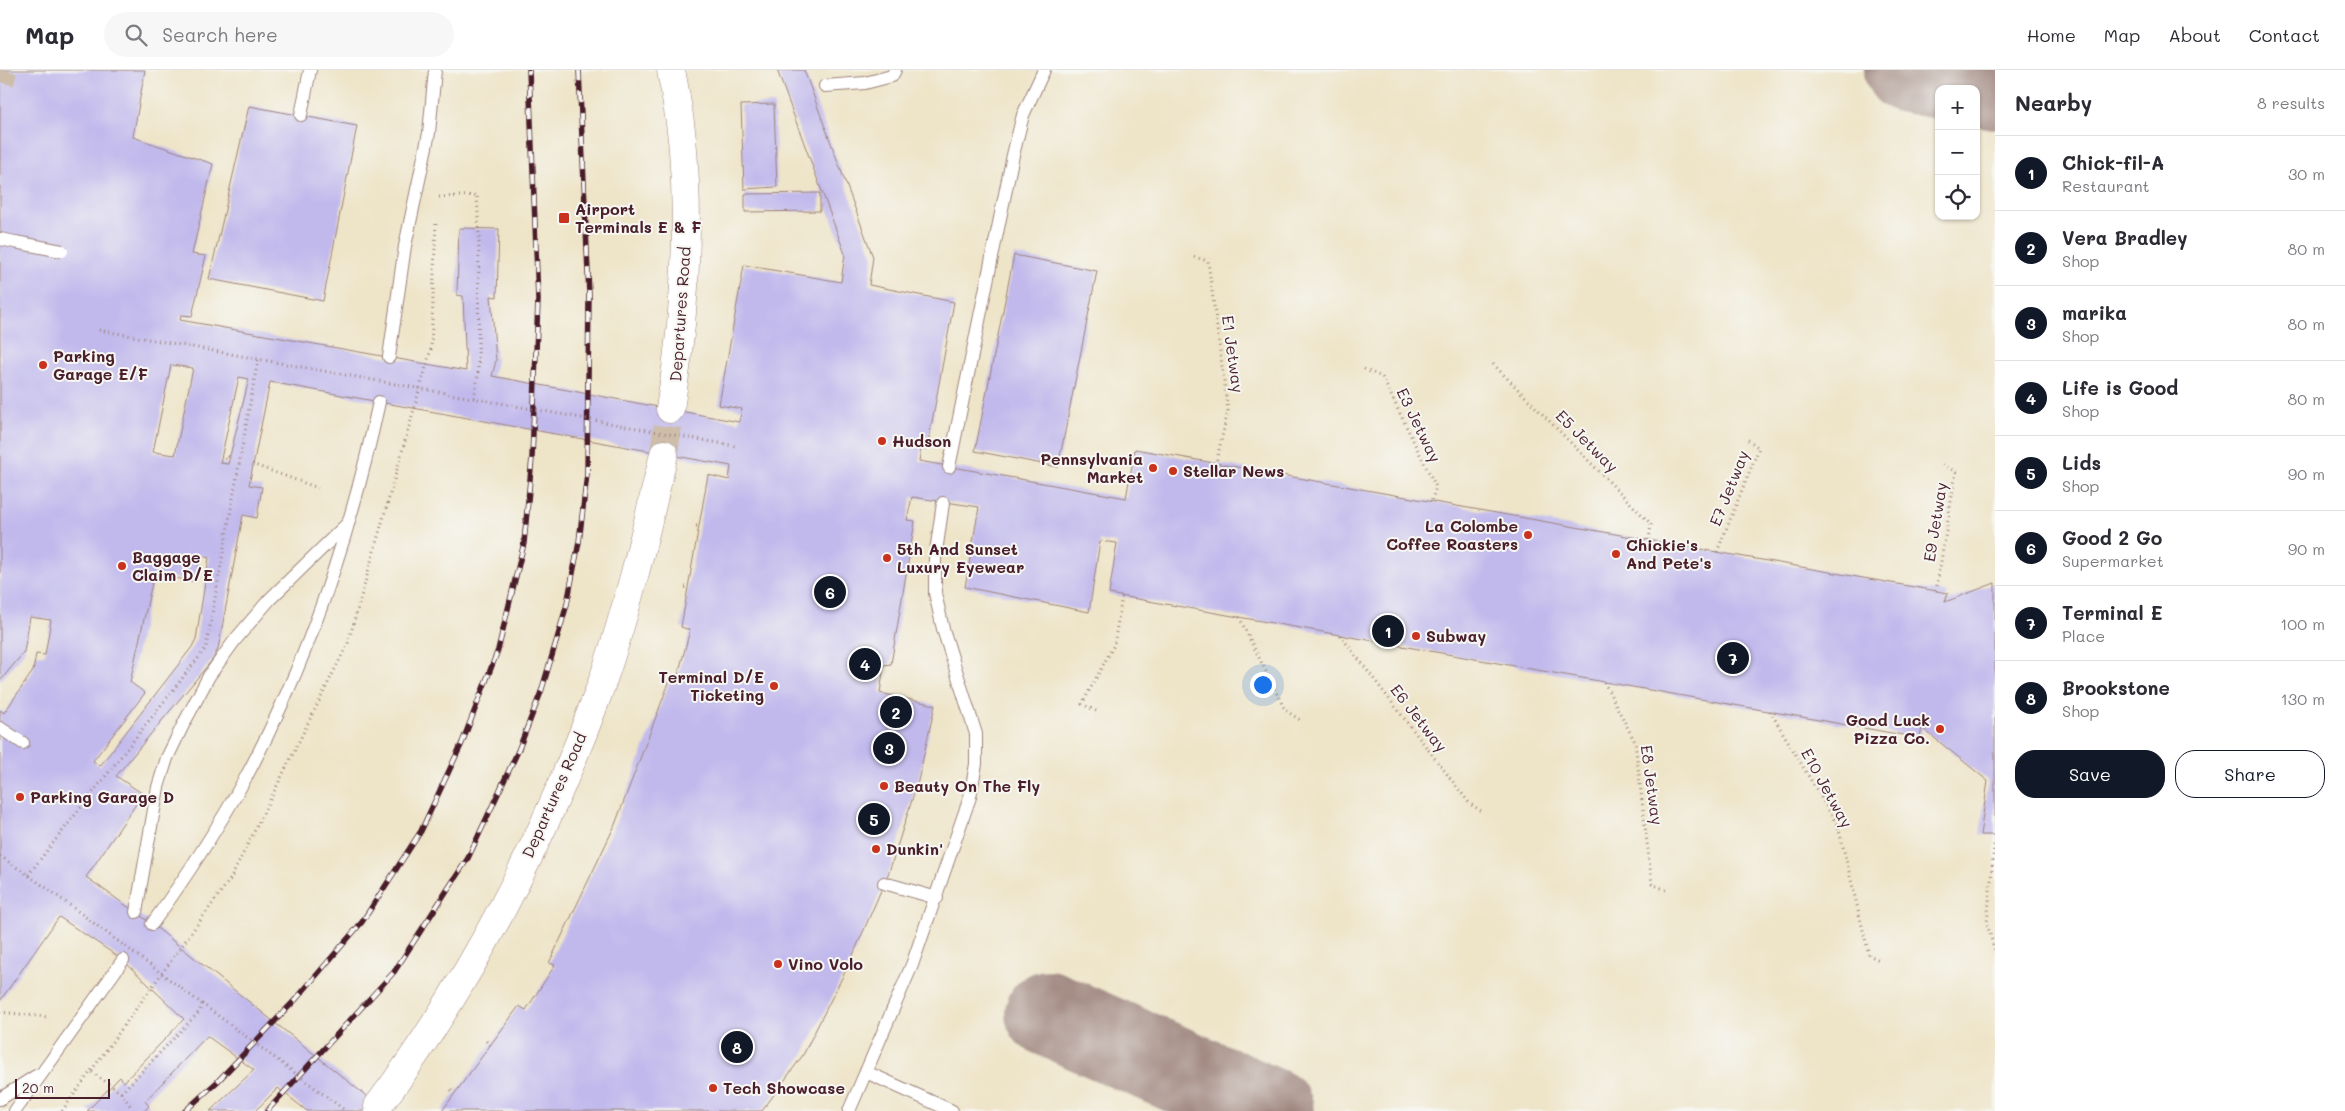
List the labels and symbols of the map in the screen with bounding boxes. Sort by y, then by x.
place label: Airport Terminals E & F [575,198,702,237]
marker: Airport Terminals E & F [557,211,571,225]
street label: Departures Road [664,246,695,382]
street label: E1 Jetway [1218,314,1249,394]
place label: Parking Garage E/F [53,345,148,384]
marker: Parking Garage E/F [37,359,49,371]
street label: E3 Jetway [1392,384,1446,465]
street label: E5 Jetway [1552,405,1623,476]
place label: Hudson [892,430,951,451]
marker: Hudson [876,435,888,447]
street label: E7 Jetway [1704,447,1753,529]
place label: Pennsylvania Market [1040,448,1143,487]
place label: Stellar News [1183,460,1284,481]
marker: Pennsylvania Market [1147,462,1159,474]
marker: Stellar News [1167,465,1179,477]
street label: E9 Jetway [1918,481,1951,563]
place label: La Colombe Coffee Roasters [1386,515,1518,554]
marker: La Colombe Coffee Roasters [1522,529,1534,541]
place label: Chickie's And Pete's [1626,534,1712,573]
place label: 5th And Sunset Luxury Eyewear [897,538,1024,577]
place label: Baggage Claim D/E [132,546,213,585]
marker: Chickie's And Pete's [1610,548,1622,560]
marker: 5th And Sunset Luxury Eyewear [881,552,893,564]
marker: Baggage Claim D/E [116,560,128,572]
pin: 6 [814,573,846,611]
pin: 1 [1372,612,1404,650]
place label: Subway [1426,625,1487,646]
marker: Subway [1410,630,1422,642]
pin: 7 [1717,639,1749,677]
pin: 4 [849,645,881,683]
place label: Terminal D/E Ticketing [658,666,764,705]
your location [1250,672,1276,698]
marker: Terminal D/E Ticketing [768,680,780,692]
street label: E6 Jetway [1386,680,1452,756]
pin: 2 [880,693,912,731]
place label: Good Luck Pizza Co. [1846,709,1930,748]
marker: Good Luck Pizza Co. [1934,723,1946,735]
street label: Departures Road [516,729,591,861]
pin: 3 [873,729,905,767]
street label: E8 Jetway [1636,744,1668,826]
street label: E10 Jetway [1797,744,1858,831]
place label: Beauty On The Fly [894,775,1040,796]
marker: Beauty On The Fly [878,780,890,792]
place label: Parking Garage D [30,786,174,807]
marker: Parking Garage D [14,791,26,803]
pin: 5 [858,800,890,838]
place label: Dunkin' [886,838,943,859]
marker: Dunkin' [870,843,882,855]
place label: Vino Volo [788,953,863,974]
marker: Vino Volo [772,958,784,970]
pin: 8 [721,1028,753,1066]
scale bar [15,1076,110,1099]
place label: Tech Showcase [723,1077,845,1098]
marker: Tech Showcase [707,1082,719,1094]

